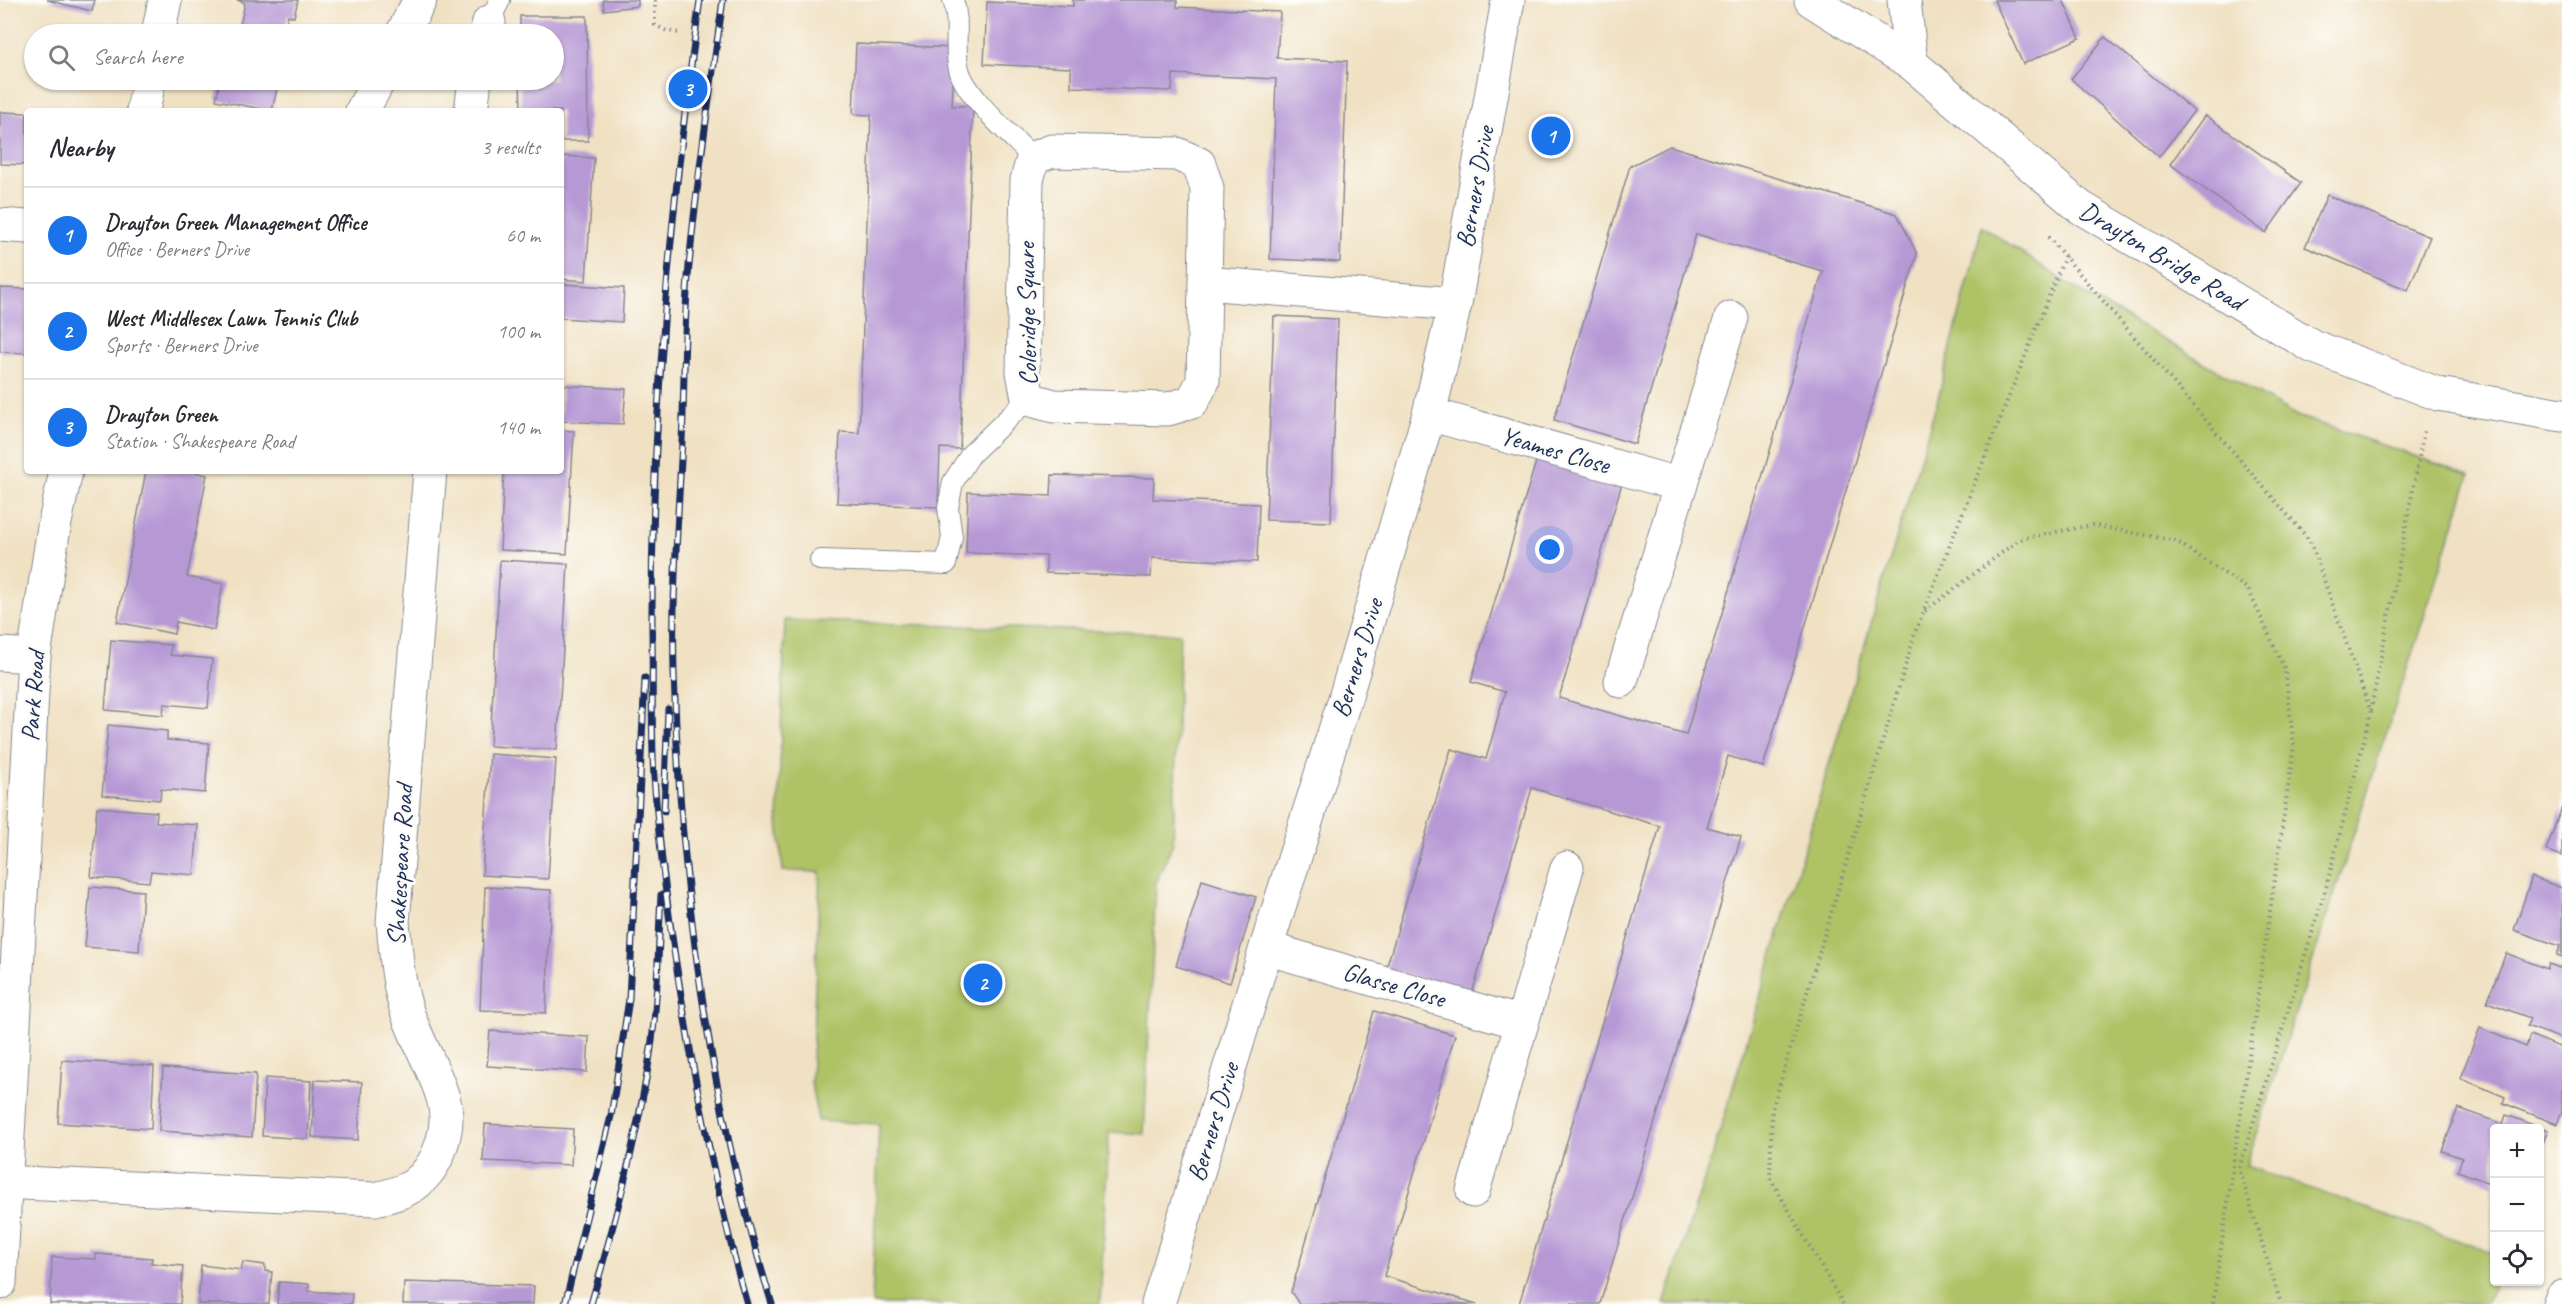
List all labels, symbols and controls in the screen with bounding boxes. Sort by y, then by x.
search box [24,24,564,90]
icon: search [45,41,78,74]
text: Search here [93,43,183,71]
pin: 3 [668,66,708,112]
pin: 1 [1532,114,1570,158]
street label: Berners Drive [1448,121,1502,250]
text: Nearby [48,131,113,164]
text: 3 results [481,135,540,160]
street label: Drayton Bridge Road [2074,194,2254,320]
text: Drayton Green Management Office [105,209,366,237]
text: 1 [63,223,72,248]
text: 60 m [506,223,540,248]
text: Office · Berners Drive [105,237,249,262]
street label: Coleridge Square [1009,240,1045,386]
text: West Middlesex Lawn Tennis Club [105,305,357,333]
text: 2 [63,319,72,344]
text: 100 m [497,319,540,344]
text: Sports · Berners Drive [105,333,257,358]
text: Drayton Green [105,401,218,429]
text: 3 [63,415,72,440]
text: 140 m [497,415,540,440]
street label: Yeames Close [1497,419,1615,482]
text: Station · Shakespeare Road [105,429,295,454]
your location [1535,535,1564,564]
street label: Berners Drive [1323,592,1391,721]
street label: Park Road [13,646,53,742]
street label: Shakespeare Road [379,780,421,947]
street label: Glasse Close [1339,955,1451,1016]
pin: 2 [964,960,1002,1006]
street label: Berners Drive [1179,1056,1247,1185]
map controls [2490,1124,2544,1286]
button: + [2490,1124,2544,1178]
button: − [2490,1178,2544,1232]
button: locate [2490,1232,2544,1286]

